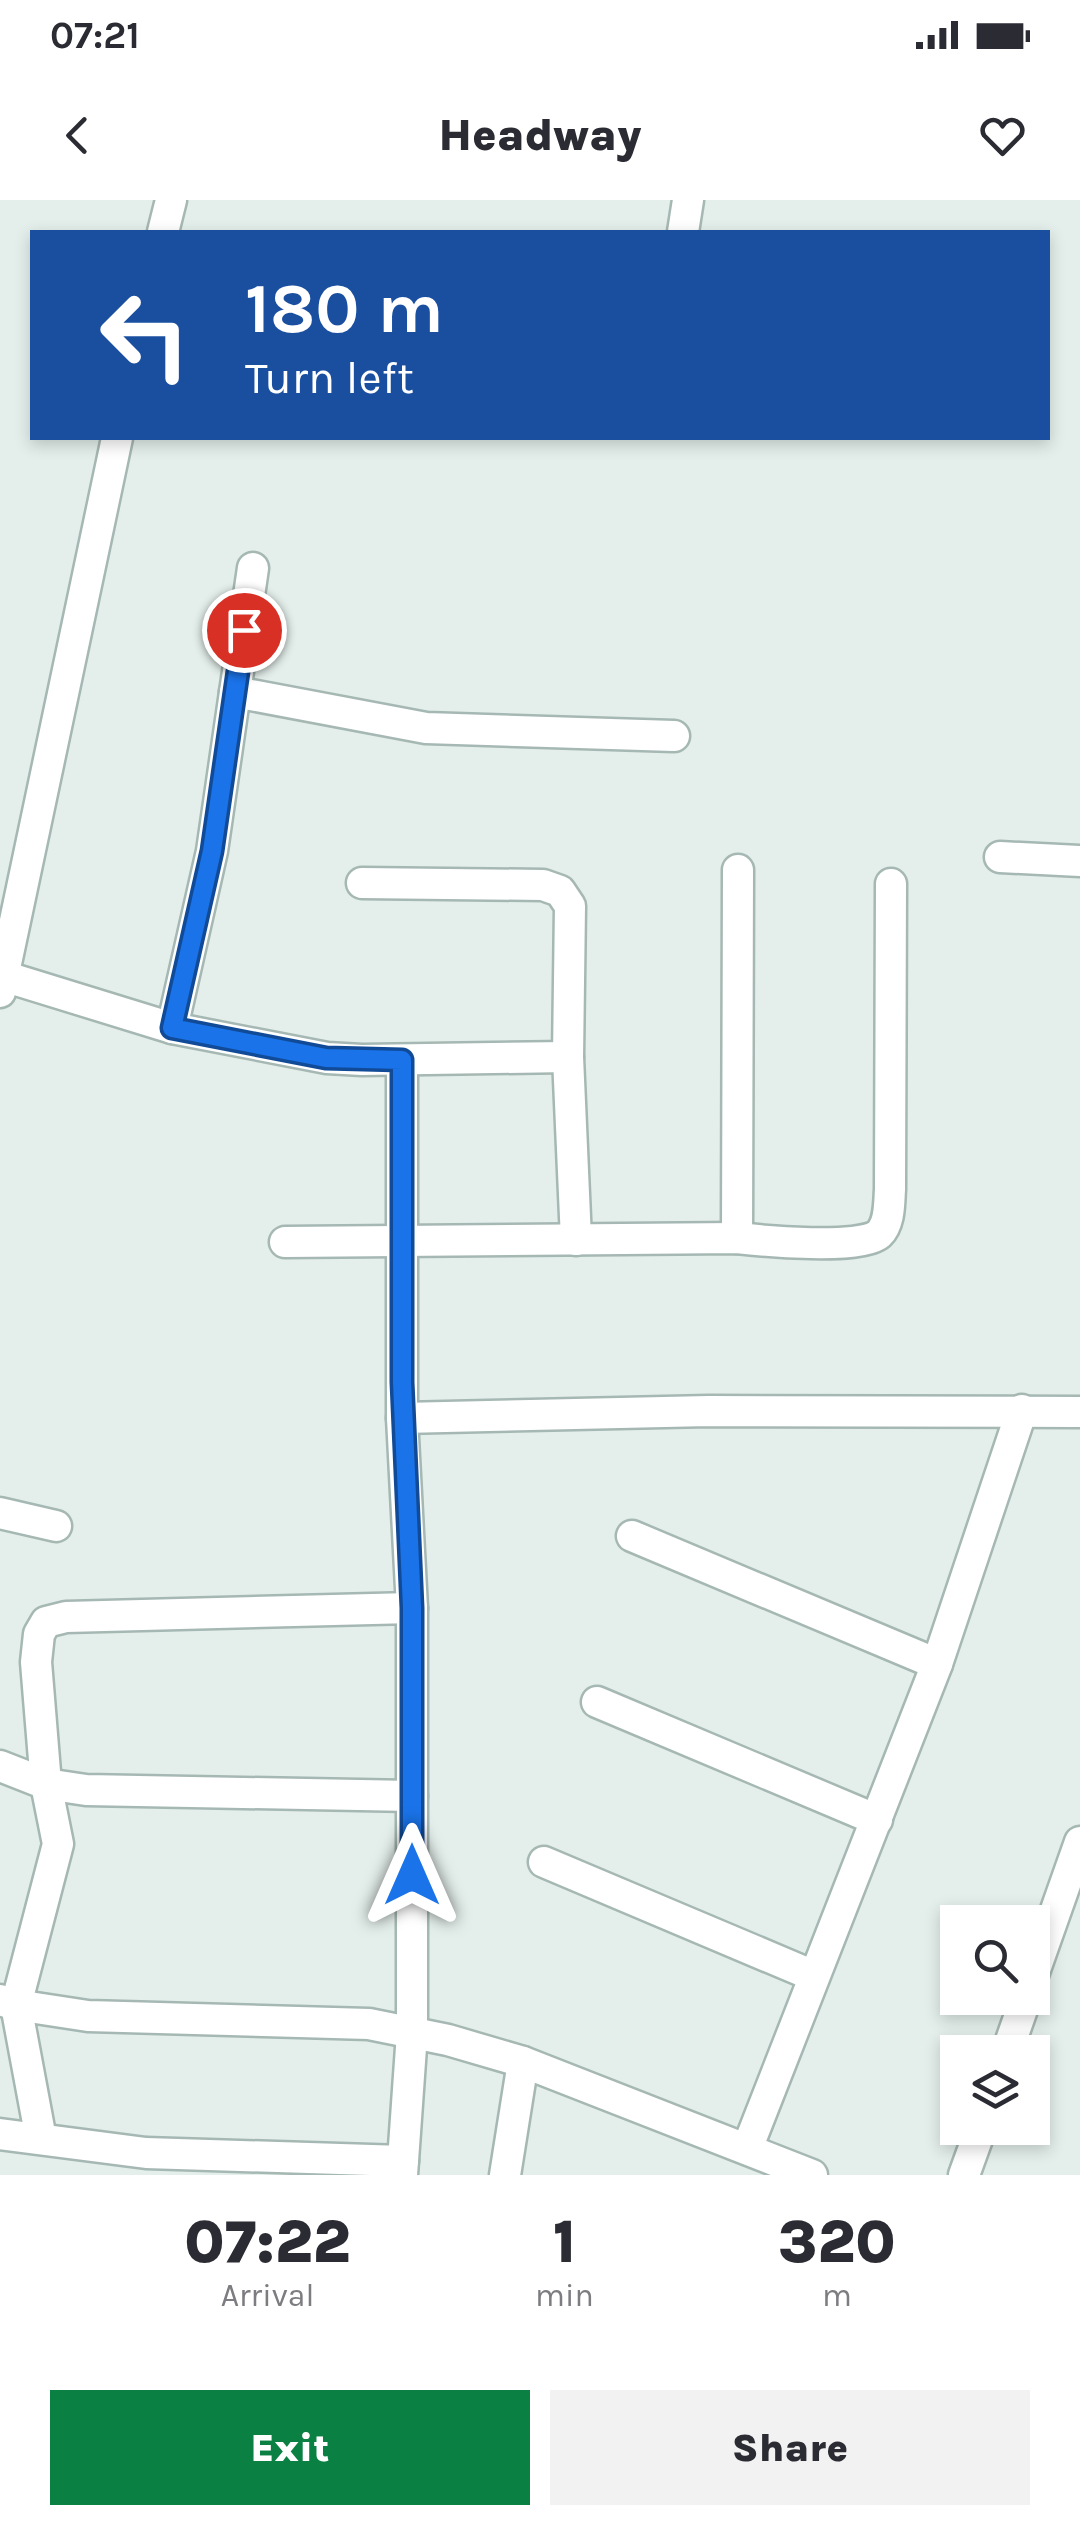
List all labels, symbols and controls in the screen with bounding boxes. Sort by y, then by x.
text: 07:21 [50,13,140,58]
icon: back [50,108,105,163]
icon: heart [975,108,1030,163]
text: Headway [439,109,641,161]
text: 180 m [245,268,444,350]
icon: left [80,270,210,400]
text: Turn left [245,352,414,404]
pin [202,588,287,673]
icon: arrive [217,603,272,658]
position arrow [360,1823,464,1927]
map controls [940,1905,1050,2145]
button: search [940,1905,1050,2015]
button: layers [940,2035,1050,2145]
text: 07:22 [184,2207,351,2277]
text: 1 [553,2207,576,2277]
text: 320 [778,2207,896,2277]
text: Arrival [221,2277,314,2314]
text: min [535,2277,594,2314]
text: m [822,2277,852,2314]
button: Exit [50,2390,530,2505]
button: Share [550,2390,1030,2505]

